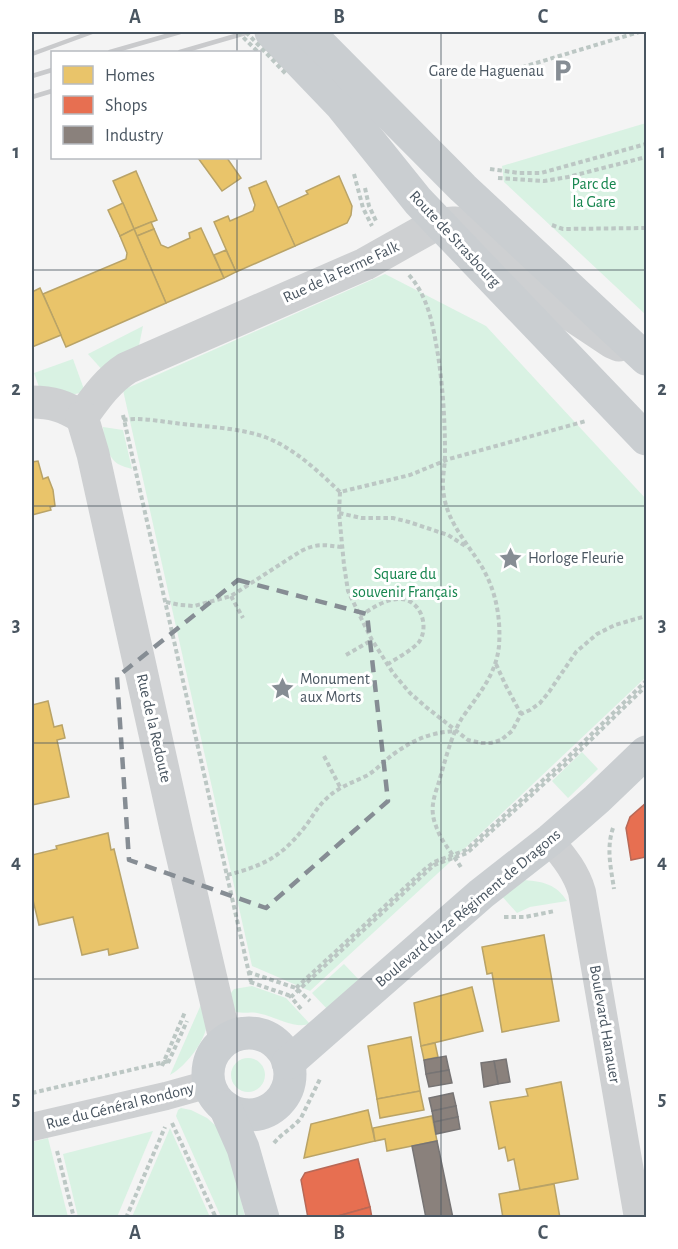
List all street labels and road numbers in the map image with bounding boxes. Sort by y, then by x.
street label: Route de Strasbourg [406,188,504,291]
street label: Rue de la Ferme Falk [281,238,402,306]
street label: Rue de la Redoute [134,672,174,784]
street label: Boulevard du 2e Régiment de Dragons [372,826,564,990]
street label: Boulevard Hanauer [587,964,623,1085]
street label: Rue du Général Rondony [44,1080,196,1133]

